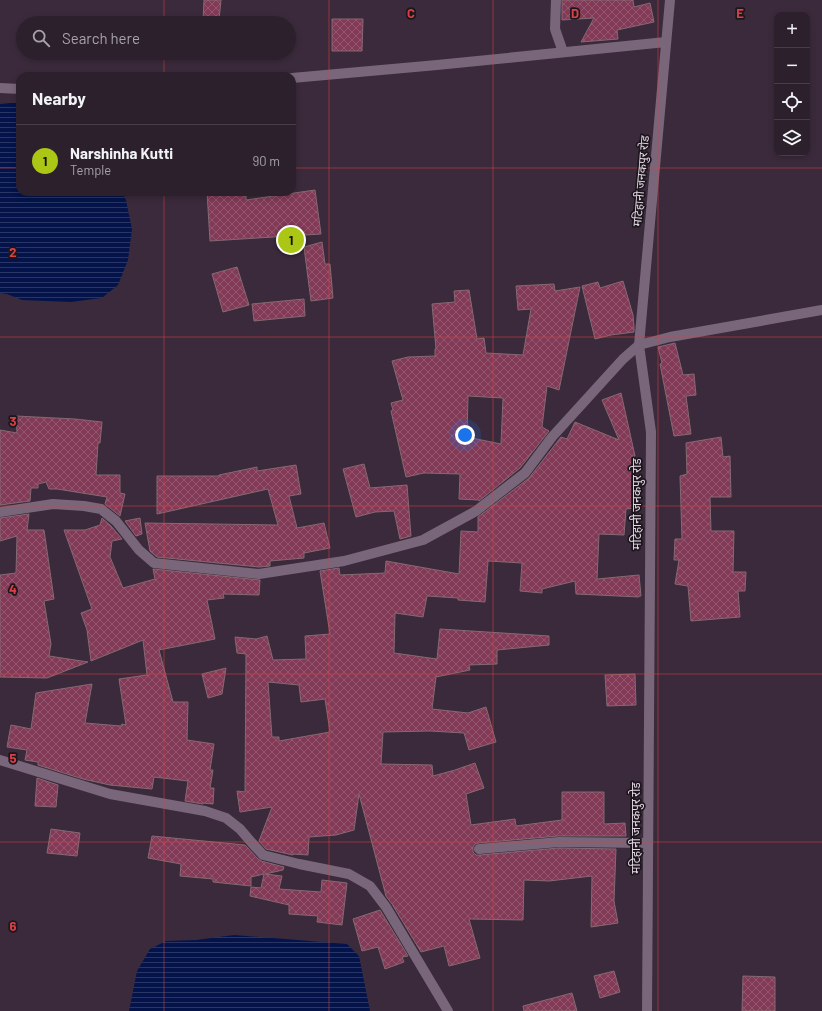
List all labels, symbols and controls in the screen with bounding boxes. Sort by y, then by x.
text: C [407,5,415,21]
text: D [571,5,579,21]
text: E [736,5,744,21]
map controls [774,12,810,156]
button: + [774,12,810,48]
search box [16,16,296,60]
icon: search [30,27,52,49]
text: Search here [62,29,140,47]
button: − [774,48,810,84]
button: locate [774,84,810,120]
text: Nearby [32,88,86,108]
button: layers [774,120,810,156]
street label: मटिहानी जनकपुर रोड [629,134,653,227]
text: Narshinha Kutti [70,144,173,162]
text: 1 [43,153,47,169]
text: 90 m [253,153,280,169]
text: Temple [70,162,111,178]
pin: 1 [278,225,304,255]
text: 2 [9,244,17,260]
text: 3 [9,413,17,429]
your location [455,425,475,445]
street label: मटिहानी जनकपुर रोड [629,458,645,550]
text: 4 [9,581,17,597]
text: 5 [9,750,17,766]
street label: मटिहानी जनकपुर रोड [628,782,644,874]
text: 6 [10,918,17,934]

